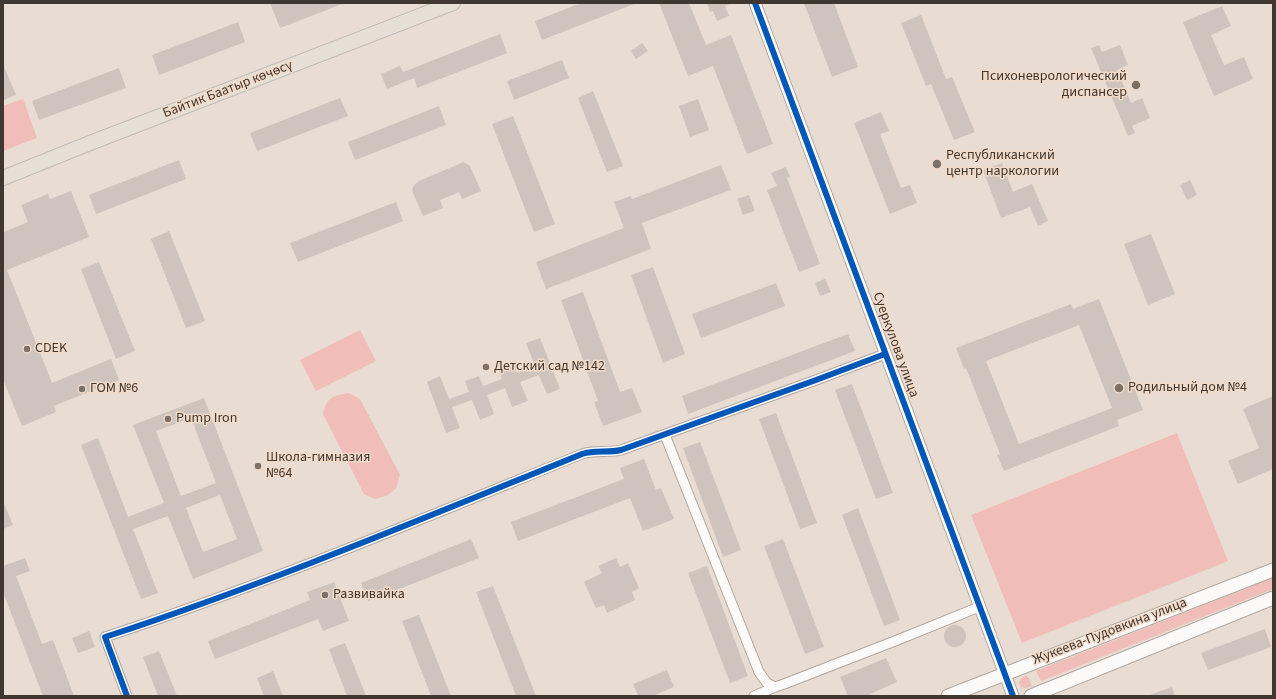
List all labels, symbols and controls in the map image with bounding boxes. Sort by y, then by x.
street label: Байтик Баатыр көчөсү [161,57,295,123]
place label: Психоневрологический диспансер [981,69,1127,102]
marker: Психоневрологический диспансер [1130,79,1142,91]
place label: Республиканский центр наркологии [946,148,1059,180]
marker: Республиканский центр наркологии [931,158,943,170]
street label: Суеркулова улица [868,290,922,400]
place label: CDEK [35,341,67,357]
marker: CDEK [22,344,32,354]
place label: Детский сад №142 [494,359,605,375]
marker: Детский сад №142 [481,362,491,372]
place label: Родильный дом №4 [1128,380,1247,396]
place label: ГОМ №6 [90,381,138,397]
marker: Родильный дом №4 [1113,382,1125,394]
marker: ГОМ №6 [77,384,87,394]
place label: Pump Iron [176,411,237,427]
marker: Pump Iron [163,414,173,424]
place label: Школа-гимназия №64 [266,450,370,482]
marker: Школа-гимназия №64 [253,461,263,471]
place label: Развивайка [333,587,405,603]
marker: Развивайка [320,590,330,600]
street label: Жукеева-Пудовкина улица [1030,595,1190,669]

